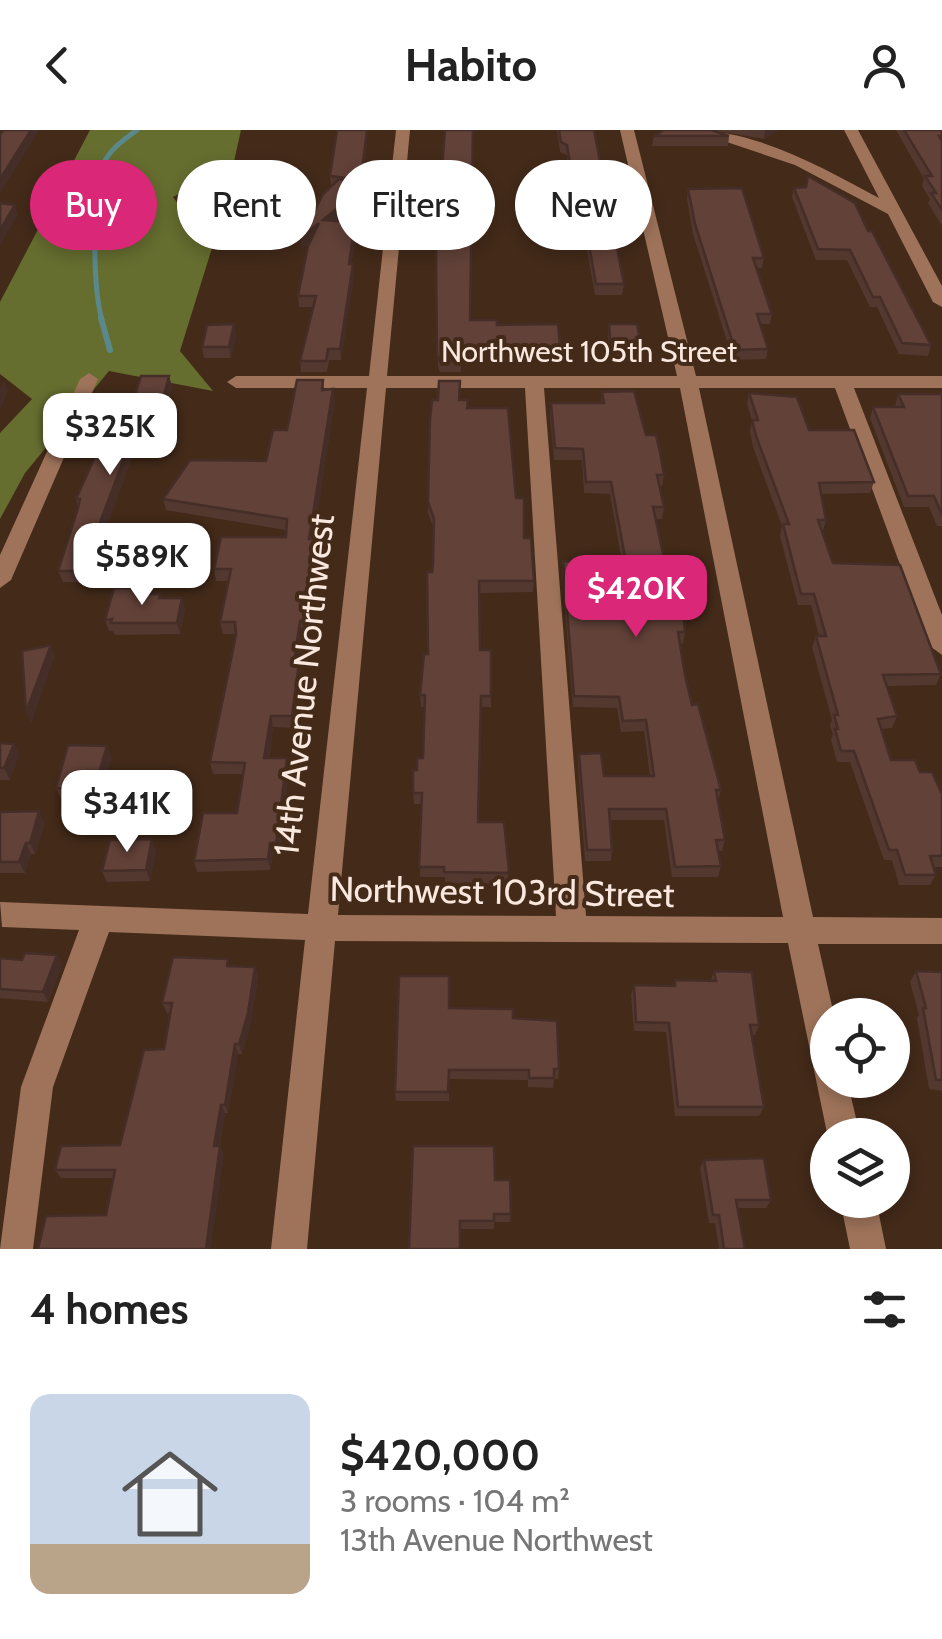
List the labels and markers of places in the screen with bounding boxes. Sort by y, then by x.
pin: $325K [40,393,180,478]
pin: $589K [72,523,212,608]
pin: $420K [566,555,706,640]
pin: $341K [57,770,197,855]

